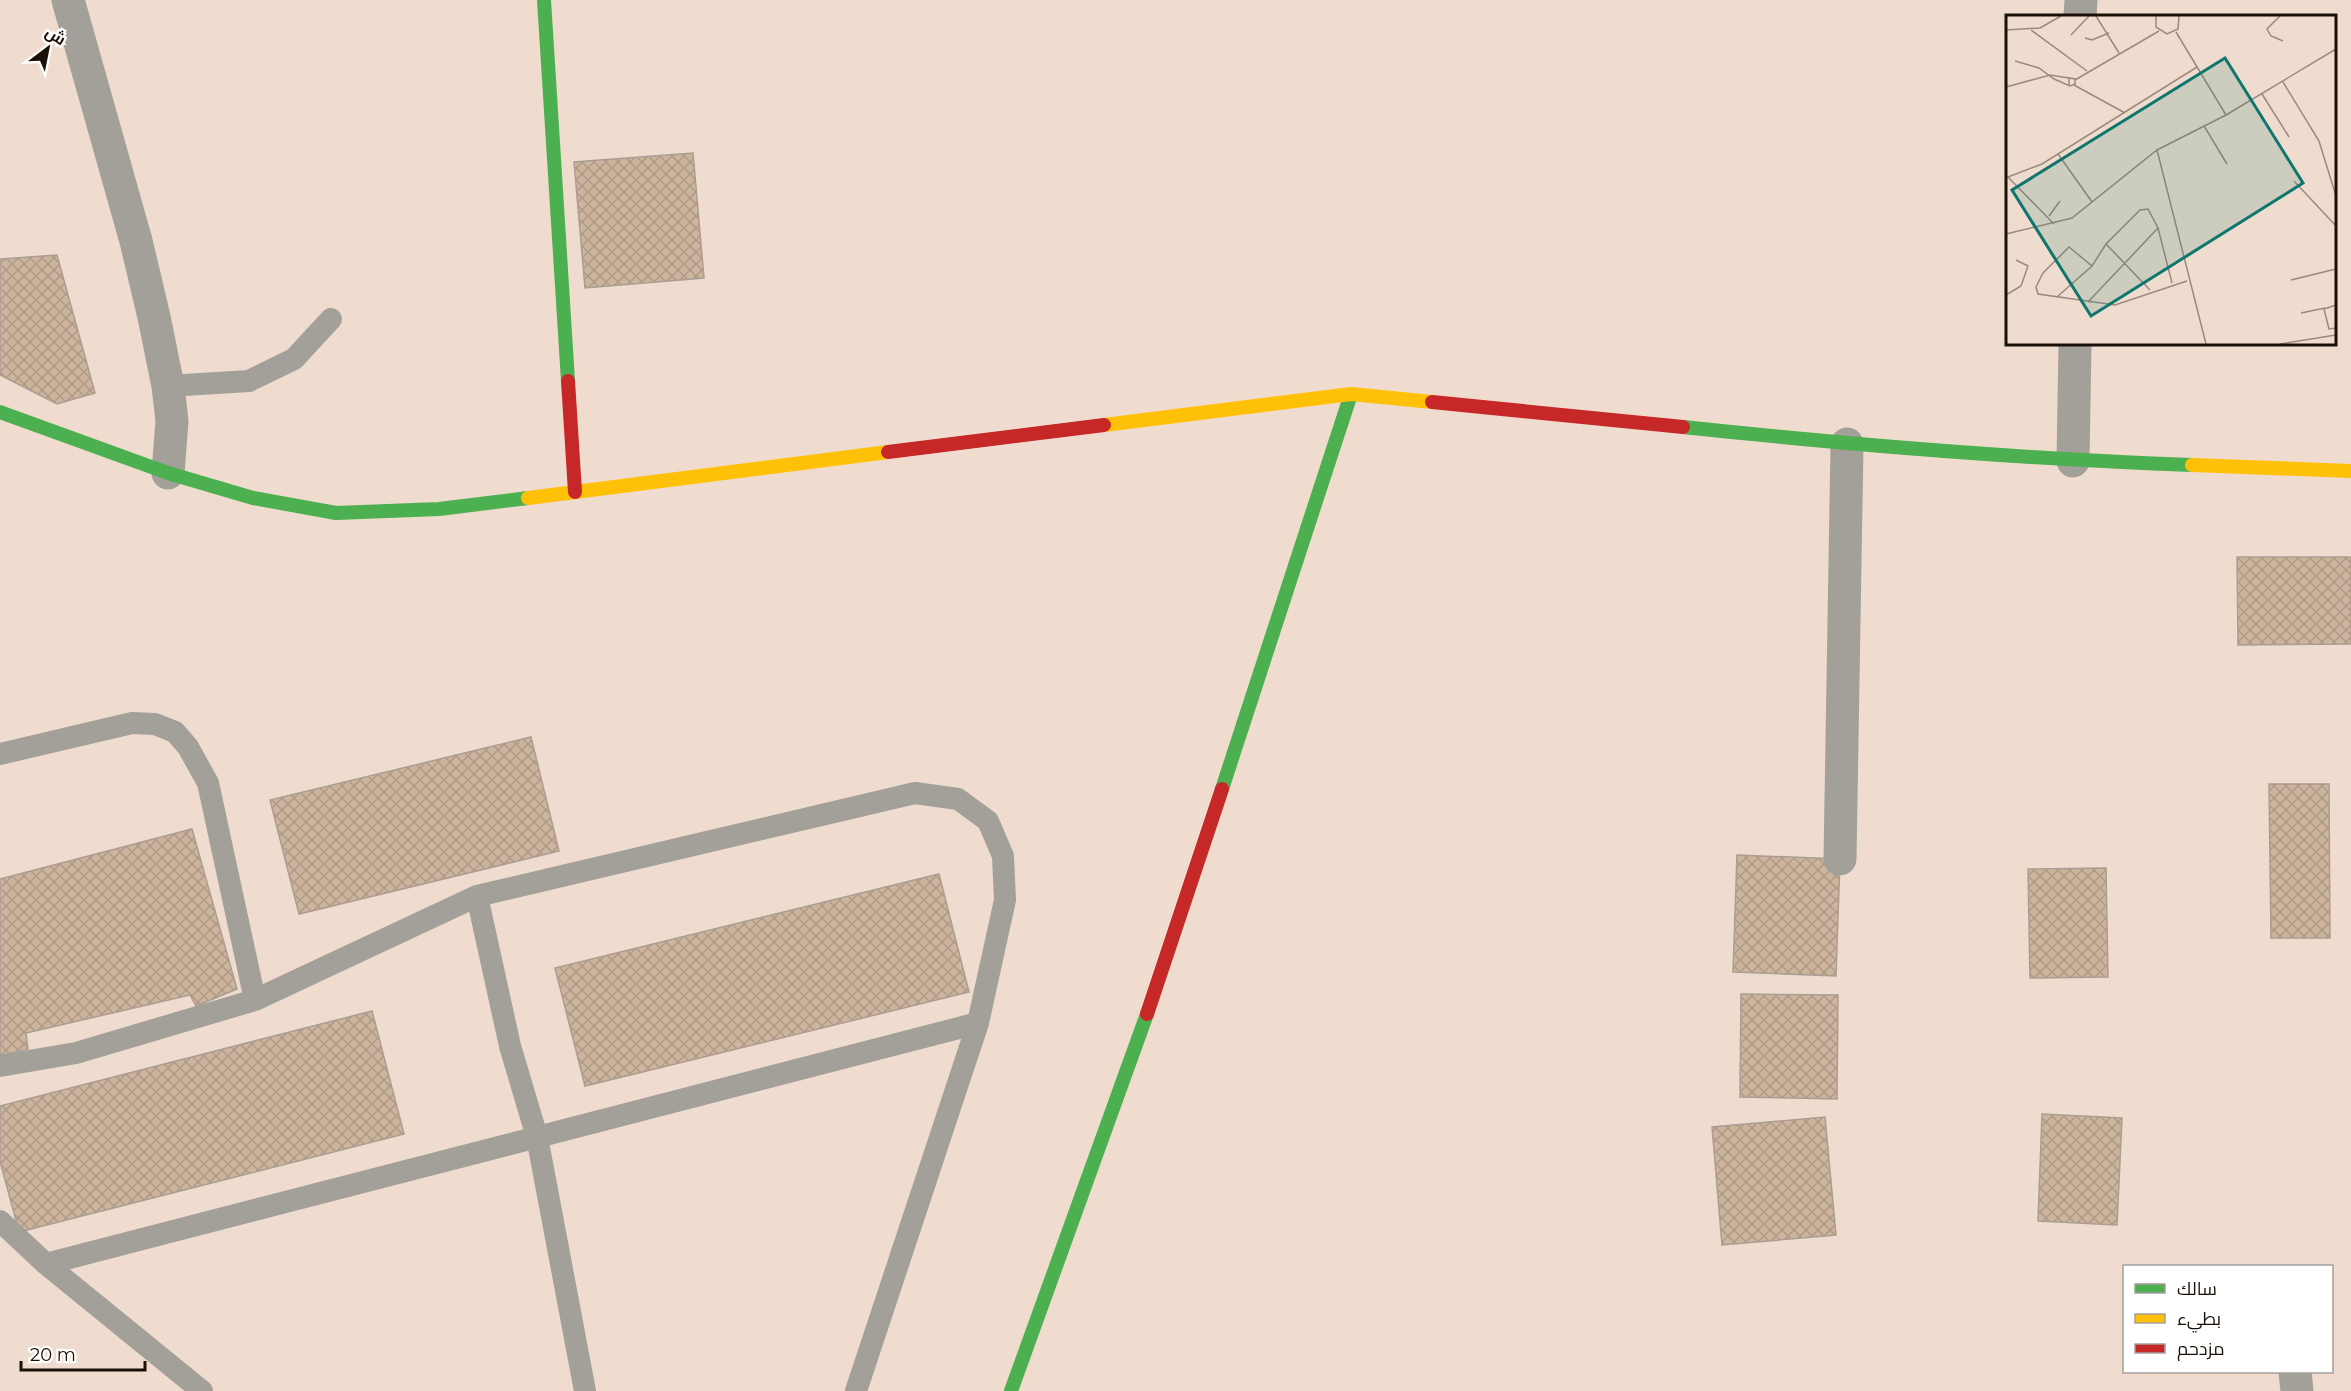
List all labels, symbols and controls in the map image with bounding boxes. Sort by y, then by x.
inset map [2006,15,2336,345]
north arrow [18,18,78,78]
text: ش [42,22,69,49]
legend [2123,1265,2333,1373]
text: سالك [2177,1278,2217,1300]
text: بطيء [2177,1308,2221,1333]
scale bar [21,1334,146,1372]
text: مزدحم [2177,1338,2225,1361]
text: 20 m [30,1344,76,1366]

